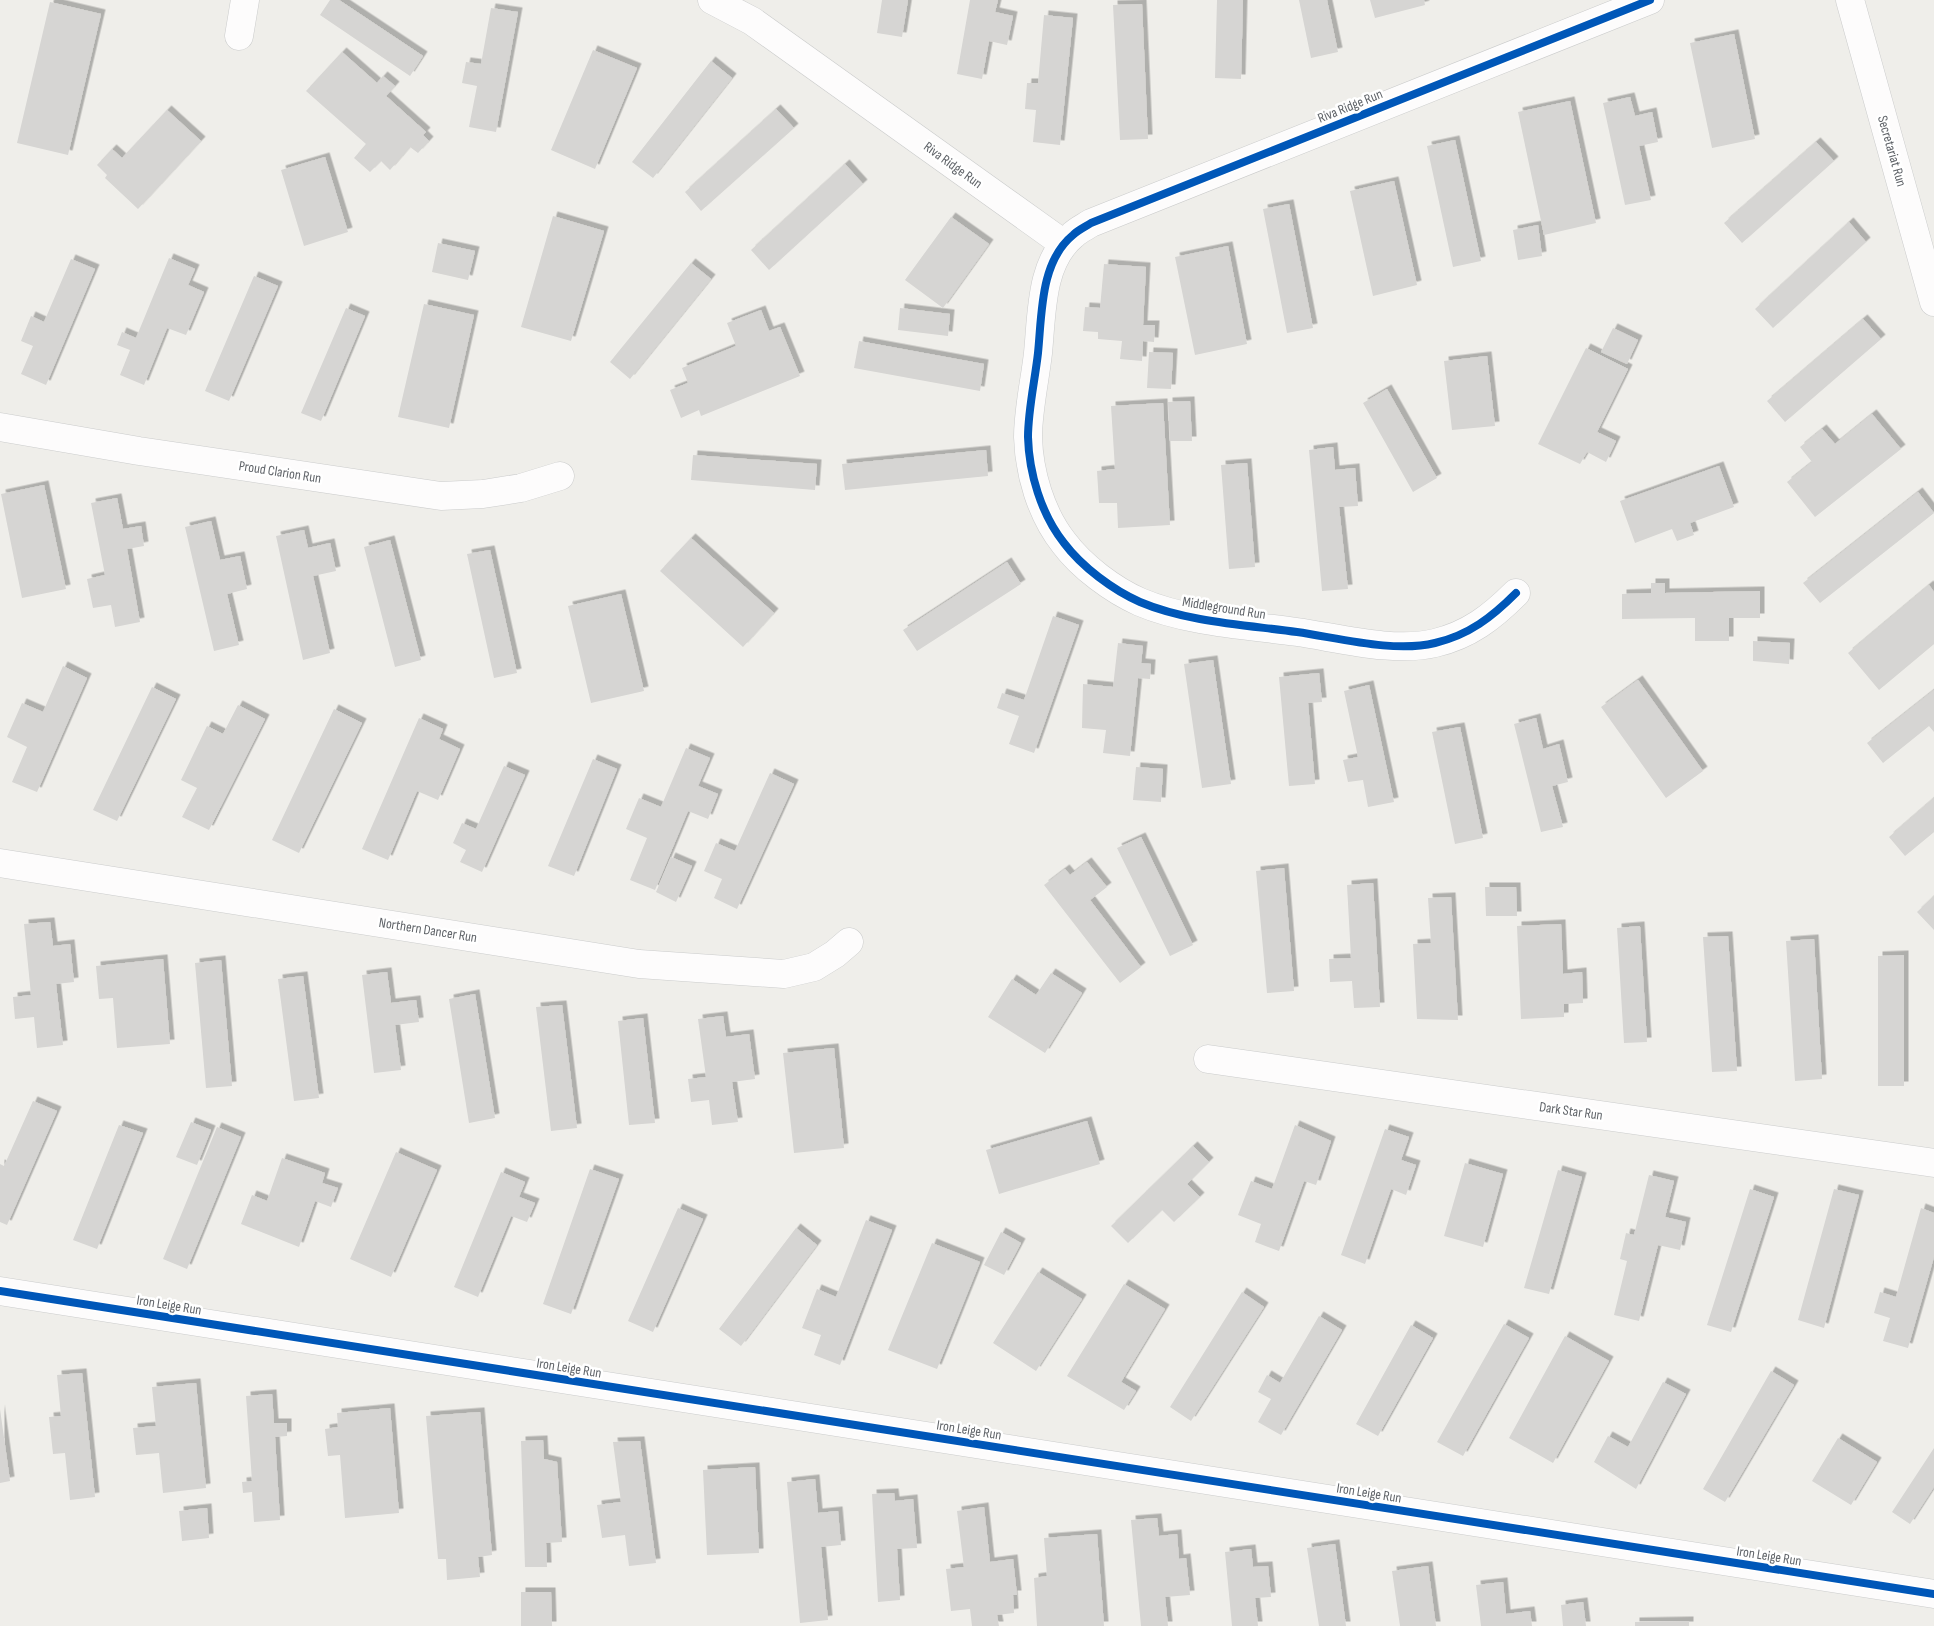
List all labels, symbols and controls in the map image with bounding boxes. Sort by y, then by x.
street label: Riva Ridge Run [1315,85,1385,127]
street label: Secretariat Run [1874,114,1910,188]
street label: Riva Ridge Run [920,138,986,192]
street label: Proud Clarion Run [238,457,322,487]
street label: Middleground Run [1181,593,1267,623]
street label: Northern Dancer Run [378,914,478,946]
street label: Dark Star Run [1538,1098,1604,1124]
street label: Iron Leige Run [135,1291,203,1319]
street label: Iron Leige Run [535,1354,603,1382]
street label: Iron Leige Run [935,1416,1003,1444]
street label: Iron Leige Run [1335,1479,1403,1507]
street label: Iron Leige Run [1735,1542,1803,1570]

